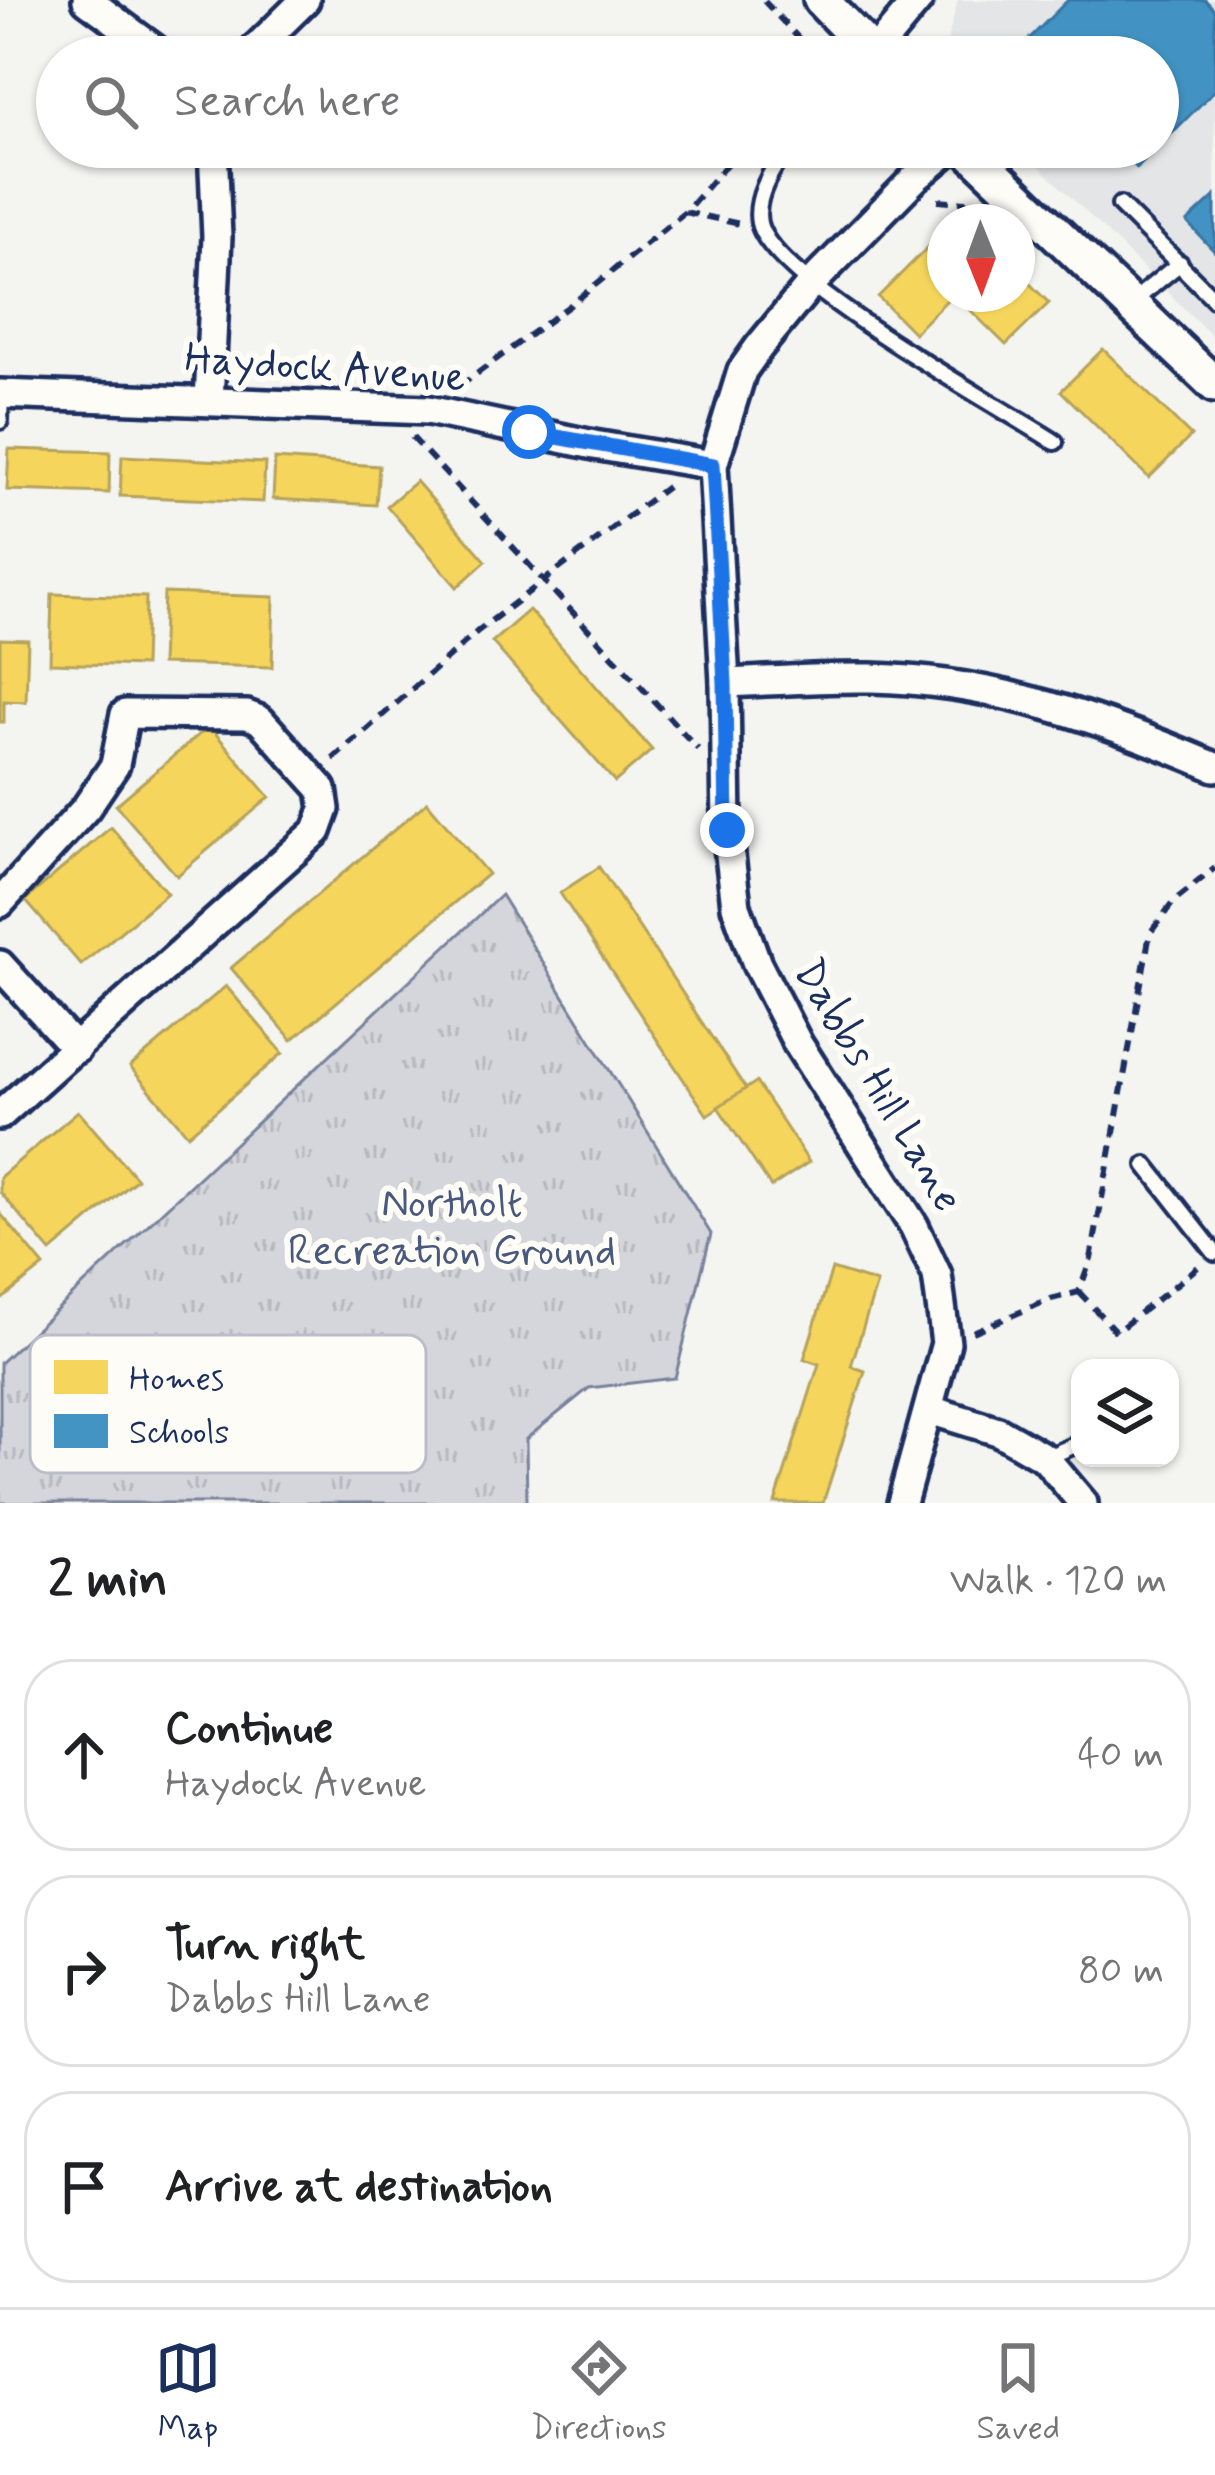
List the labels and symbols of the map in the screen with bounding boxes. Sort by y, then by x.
north arrow [927,204,1035,312]
street label: Haydock Avenue [183,332,467,406]
route start [502,405,556,459]
route end [700,803,754,857]
street label: Dabbs Hill Lane [780,949,974,1223]
park label: Northolt Recreation Ground [288,1177,616,1280]
legend [30,1335,426,1473]
text: Homes [129,1358,224,1402]
text: Schools [129,1412,229,1456]

